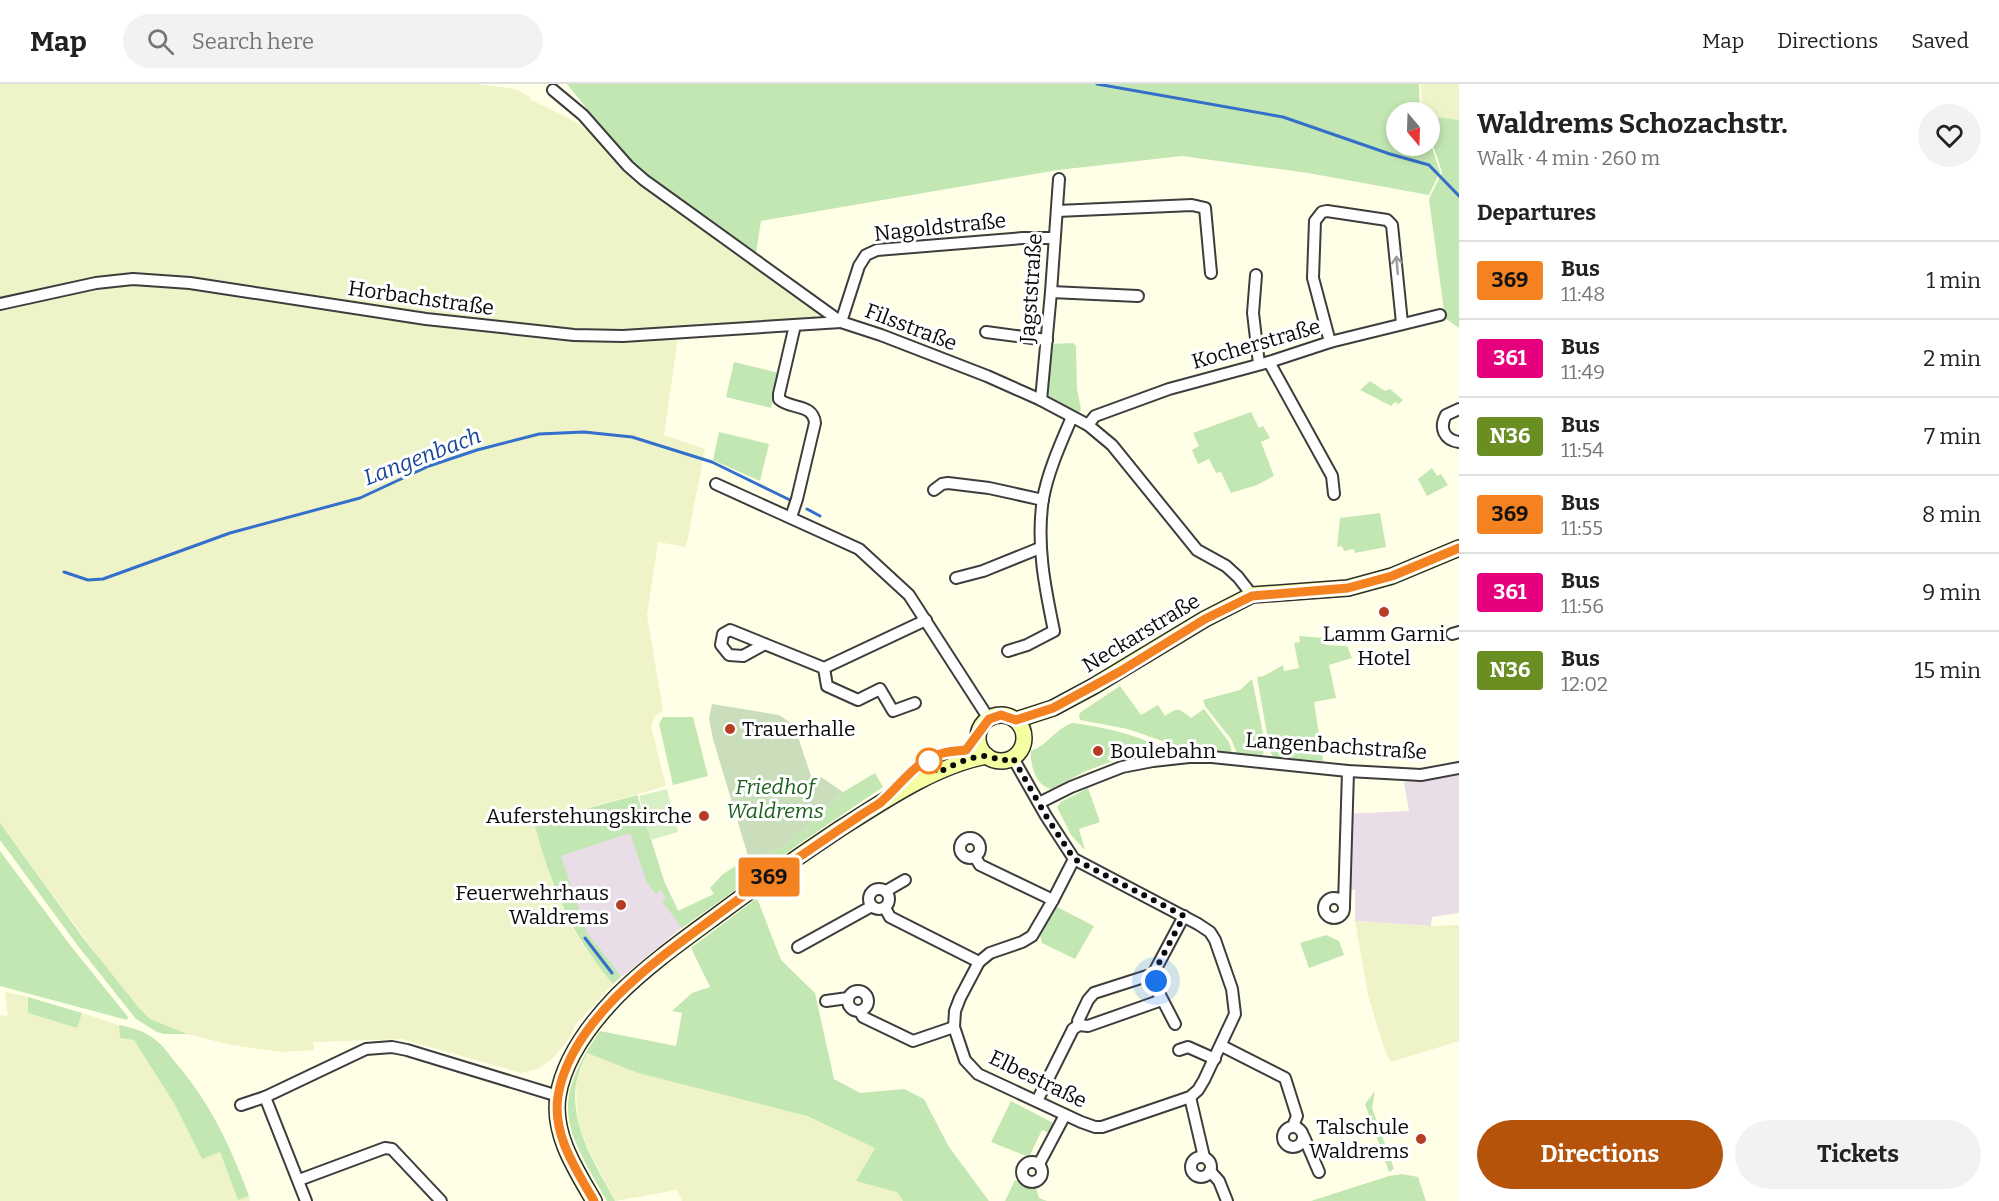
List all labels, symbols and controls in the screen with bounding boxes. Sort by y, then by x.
search box [123,14,543,68]
text: Map [30,25,87,58]
icon: search [144,25,177,58]
text: Search here [192,28,314,55]
text: Map [1702,28,1744,54]
text: Directions [1777,28,1878,54]
text: Saved [1911,28,1969,54]
north arrow [1386,102,1440,156]
map controls [1386,102,1440,156]
button: heart [1918,104,1981,167]
text: Waldrems Schozachstr. [1477,107,1788,140]
text: Walk · 4 min · 260 m [1477,146,1660,170]
text: Departures [1477,199,1596,226]
street label: Nagoldstraße [873,207,1007,247]
street label: Jagststraße [1014,232,1048,345]
one-way arrow [1391,255,1402,275]
text: Bus [1561,255,1600,282]
text: 369 [1492,267,1528,293]
text: 1 min [1926,267,1981,294]
street label: Horbachstraße [346,275,496,321]
text: 11:48 [1561,282,1605,306]
street label: Filsstraße [861,298,961,356]
street label: Kocherstraße [1189,313,1323,375]
text: Bus [1561,333,1600,360]
text: 361 [1493,345,1527,371]
text: 2 min [1923,345,1981,372]
text: 11:49 [1561,360,1605,384]
text: Bus [1561,411,1600,438]
water label: Langenbach [360,422,485,491]
text: N36 [1490,423,1530,449]
text: 7 min [1924,423,1981,450]
text: 11:54 [1561,438,1604,462]
text: Bus [1561,489,1600,516]
text: 369 [1492,501,1528,527]
text: 8 min [1922,501,1981,528]
text: 11:55 [1561,516,1603,540]
text: Bus [1561,567,1600,594]
text: 361 [1493,579,1527,605]
text: 9 min [1922,579,1981,606]
street label: Neckarstraße [1077,588,1205,678]
text: 11:56 [1561,594,1604,618]
marker: Lamm Garni Hotel [1377,605,1391,619]
place label: Lamm Garni Hotel [1323,621,1445,671]
text: Bus [1561,645,1600,672]
text: N36 [1490,657,1530,683]
text: 15 min [1914,657,1981,684]
text: 12:02 [1561,672,1608,696]
place label: Trauerhalle [742,716,855,742]
marker: Trauerhalle [723,722,737,736]
street label: Langenbachstraße [1244,727,1428,765]
place label: Boulebahn [1110,738,1216,764]
marker: Boulebahn [1091,744,1105,758]
unlabelled marker [916,748,942,774]
park label: Friedhof Waldrems [726,774,824,824]
place label: Auferstehungskirche [486,803,692,829]
marker: Auferstehungskirche [697,809,711,823]
line badge: 369 [734,858,804,896]
text: 369 [751,864,787,890]
place label: Feuerwehrhaus Waldrems [455,880,609,930]
marker: Feuerwehrhaus Waldrems [614,898,628,912]
your location [1141,966,1171,996]
street label: Elbestraße [985,1044,1091,1114]
place label: Talschule Waldrems [1309,1114,1409,1164]
button: Directions [1477,1120,1723,1189]
button: Tickets [1735,1120,1981,1189]
marker: Talschule Waldrems [1414,1132,1428,1146]

